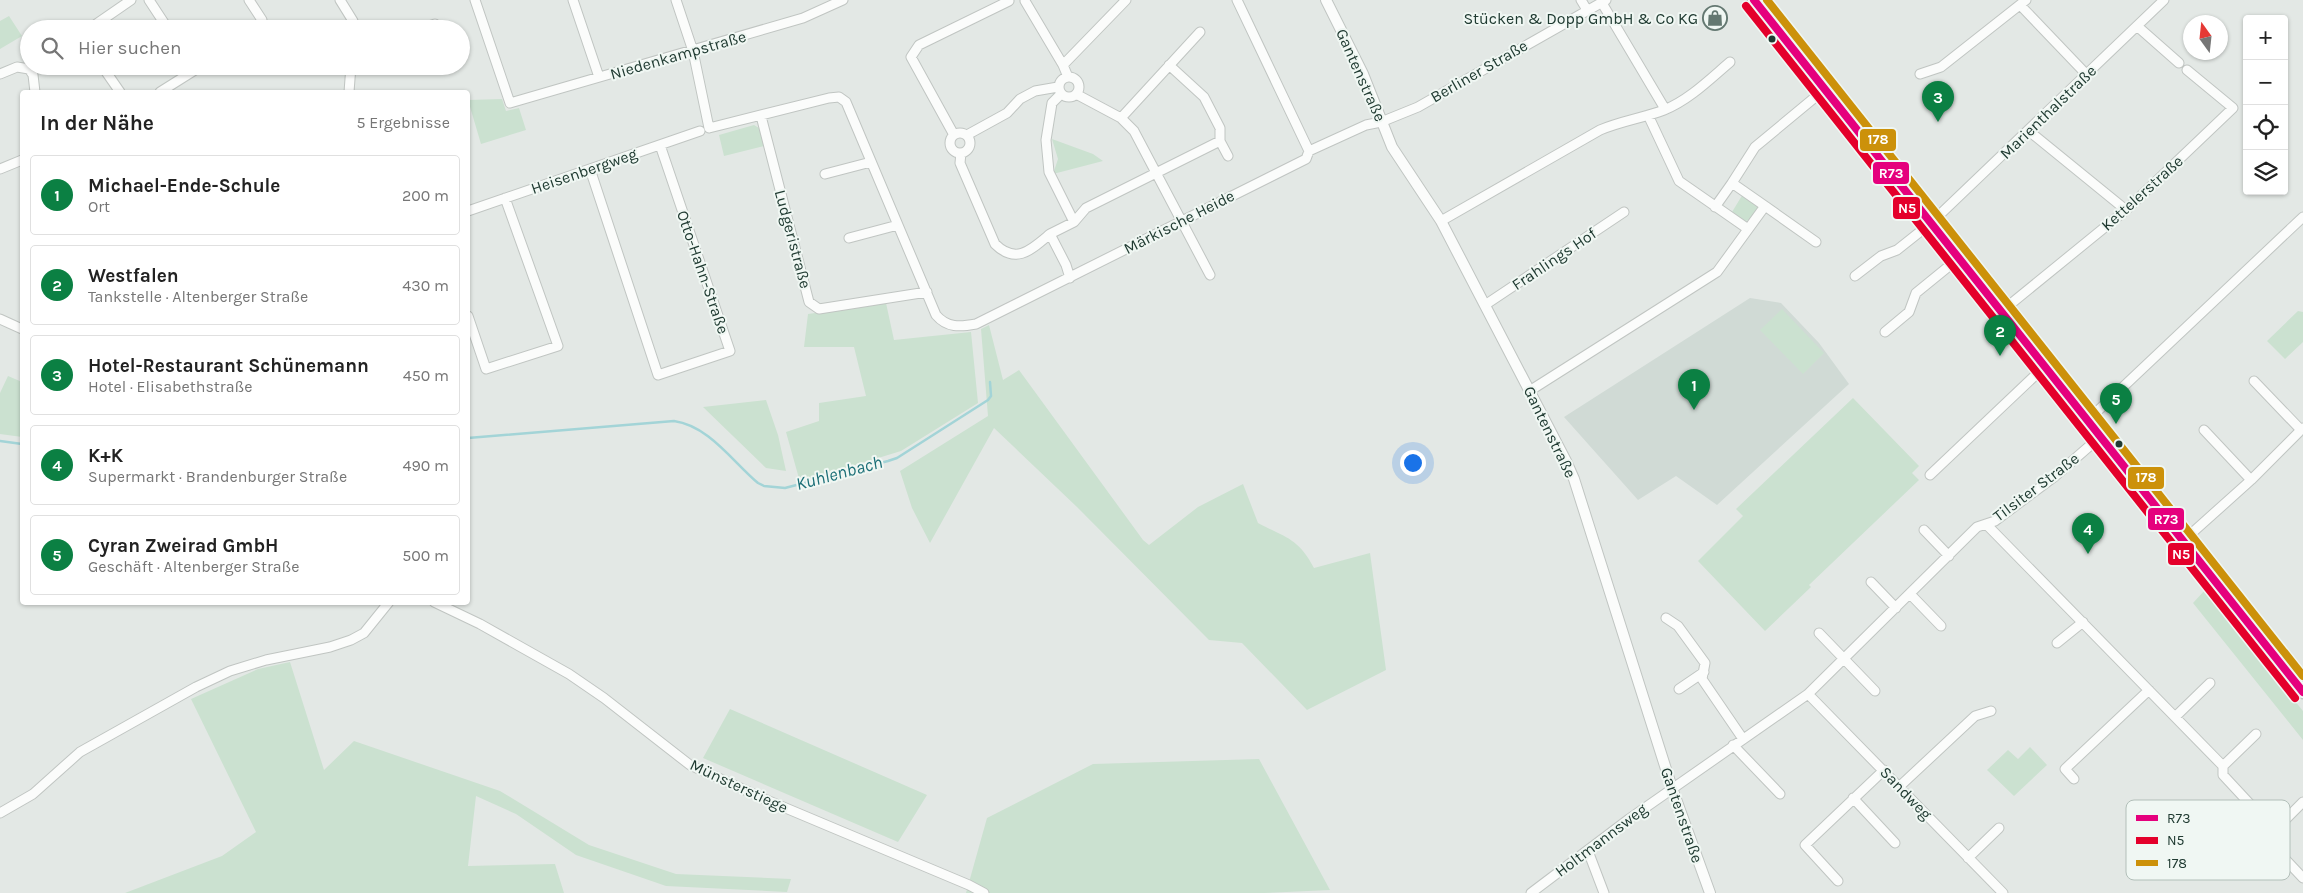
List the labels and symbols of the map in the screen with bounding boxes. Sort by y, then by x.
shop icon: Stücken & Dopp GmbH & Co KG [1702,5,1728,31]
place label: Stücken & Dopp GmbH & Co KG [1463,9,1698,28]
north arrow [2183,15,2228,60]
street label: Gantenstraße [1332,26,1390,124]
street label: Niedenkampstraße [608,27,748,83]
unlabelled marker [1767,34,1777,44]
street label: Berliner Straße [1427,36,1531,106]
street label: Marienthalstraße [1996,61,2100,163]
pin: 3 [1922,81,1954,122]
line badge: 178 [1859,128,1897,152]
text: 178 [1867,131,1889,148]
street label: Heisenbergweg [528,144,640,198]
street label: Kettelerstraße [2097,151,2187,235]
line badge: R73 [1872,161,1910,185]
text: R73 [1879,165,1903,182]
street label: Märkische Heide [1120,186,1238,258]
street label: Ludgeristraße [771,188,815,290]
line badge: N5 [1892,196,1921,220]
text: N5 [1898,200,1916,217]
street label: Otto-Hahn-Straße [673,208,733,336]
street label: Frahlings Hof [1508,224,1600,294]
pin: 2 [1984,315,2016,356]
pin: 1 [1678,369,1710,410]
street label: Gantenstraße [1520,383,1580,481]
pin: 5 [2100,383,2132,424]
unlabelled marker [2114,439,2124,449]
street label: Tilsiter Straße [1989,449,2083,525]
your location [1400,450,1426,476]
water label: Kuhlenbach [793,451,885,495]
line badge: 178 [2127,466,2165,490]
text: 178 [2135,469,2157,486]
line badge: R73 [2147,507,2185,531]
text: R73 [2154,511,2178,528]
pin: 4 [2072,513,2104,554]
line badge: N5 [2167,542,2195,566]
text: N5 [2172,546,2190,563]
street label: Münsterstiege [687,755,791,817]
street label: Sandweg [1876,762,1936,824]
street label: Gantenstraße [1657,765,1707,865]
street label: Holtmannsweg [1551,799,1651,881]
legend [2126,800,2290,880]
text: R73 [2167,810,2190,827]
text: N5 [2167,832,2185,849]
text: 178 [2167,855,2187,872]

